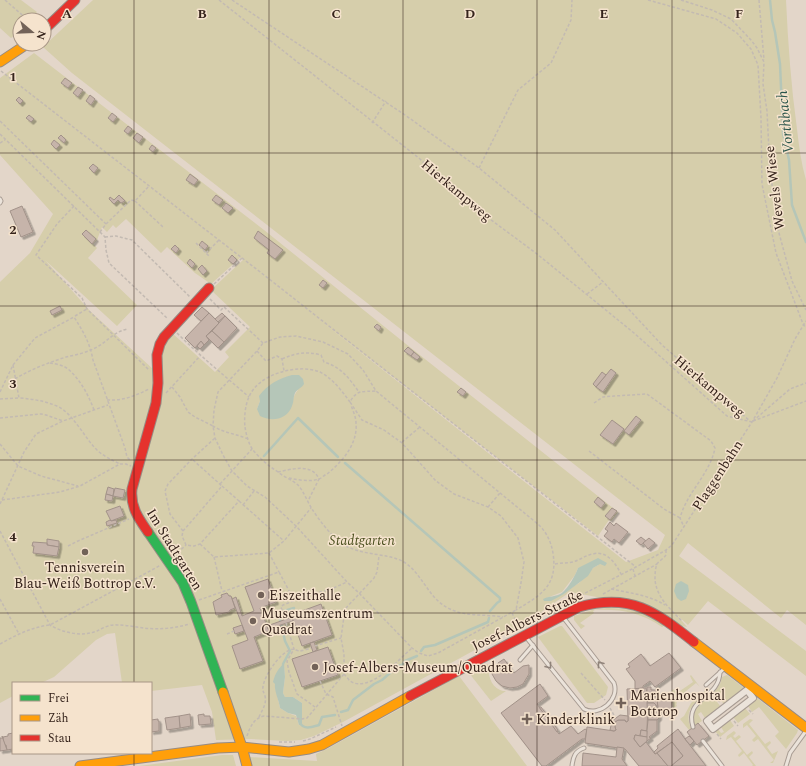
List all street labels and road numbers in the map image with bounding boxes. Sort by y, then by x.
street label: Wevels Wiese [759,144,790,231]
street label: Hierkampweg [416,154,497,227]
street label: Hierkampweg [669,350,750,423]
street label: Plaggenbahn [687,436,748,515]
street label: Im Stadtgarten [141,504,208,594]
street label: Josef-Albers-Straße [468,584,587,656]

